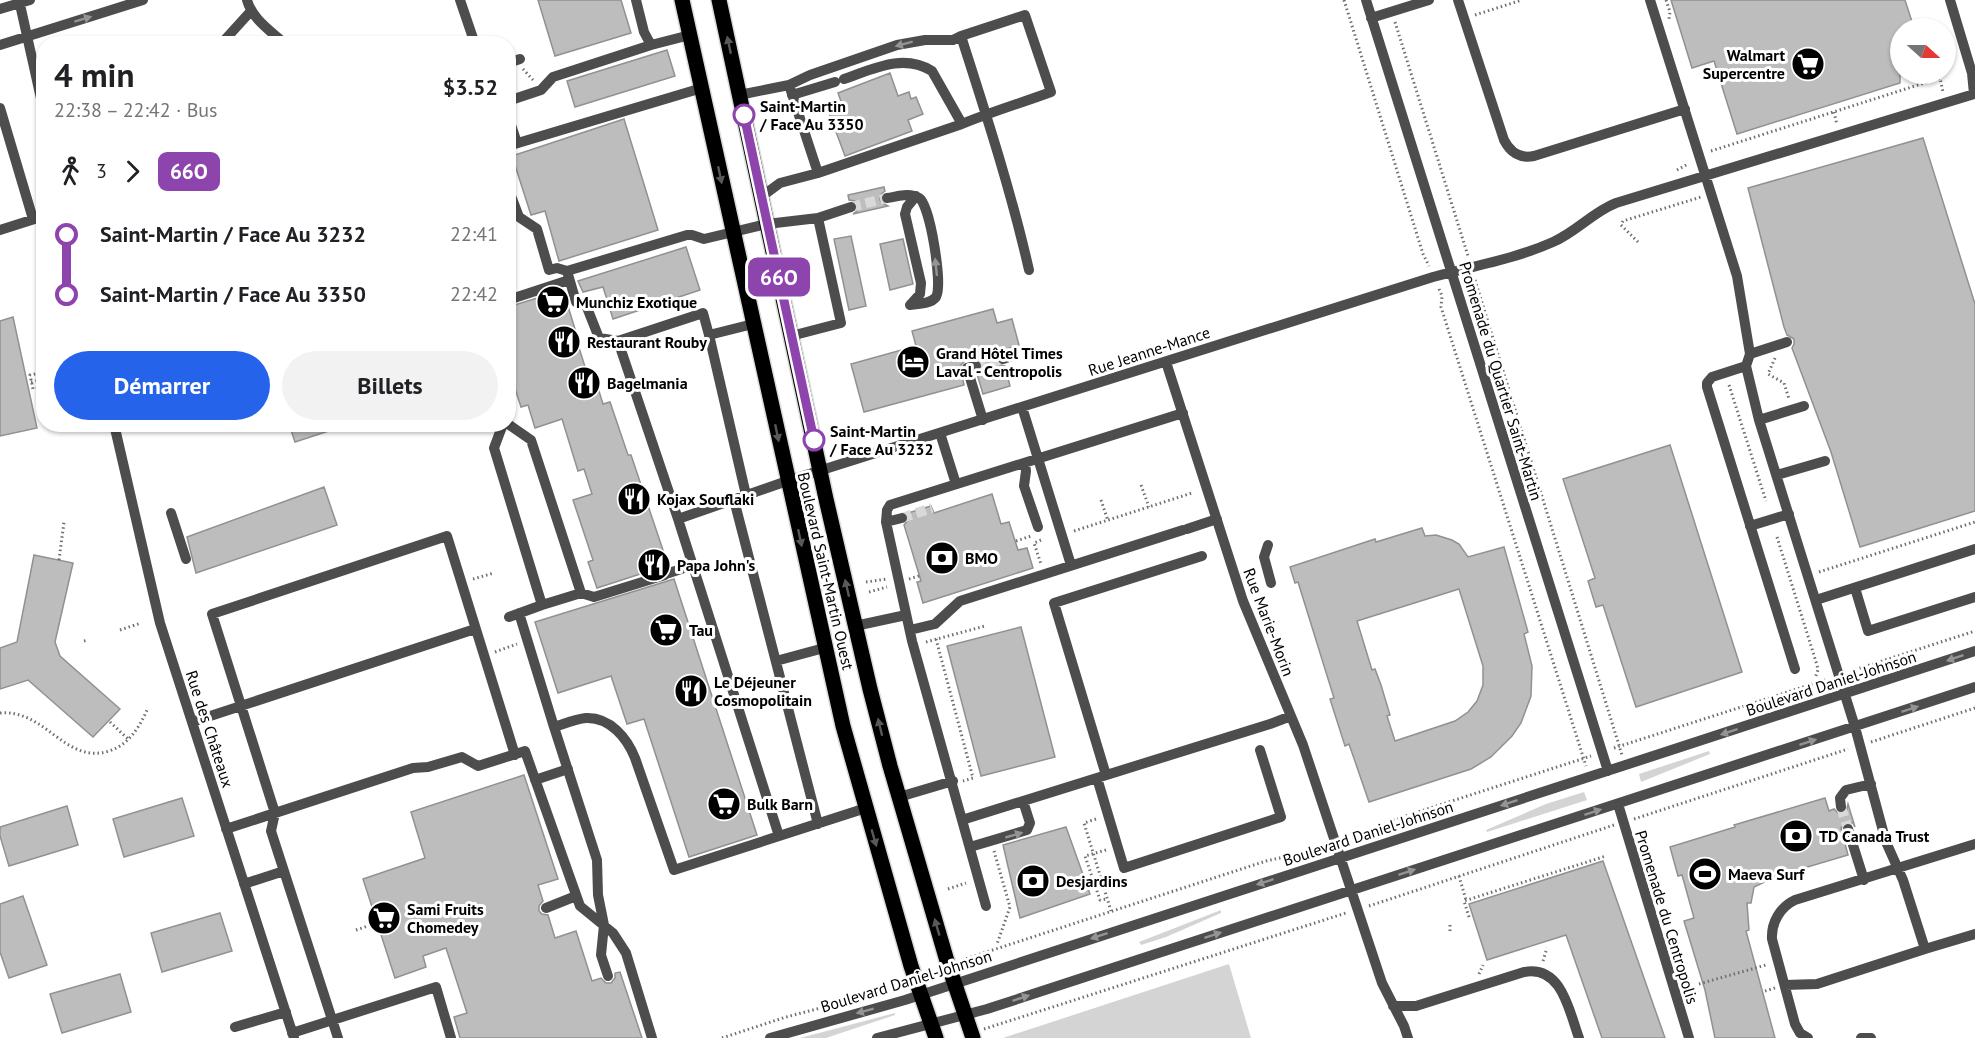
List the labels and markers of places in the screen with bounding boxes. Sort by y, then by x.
place label: Walmart Supercentre [1703,45,1785,83]
supermarket icon: Walmart Supercentre [1790,46,1826,82]
place label: Saint-Martin / Face Au 3350 [759,96,863,134]
marker: Saint-Martin / Face Au 3350 [733,104,755,126]
supermarket icon: Munchiz Exotique [535,284,571,320]
place label: Munchiz Exotique [576,292,697,312]
restaurant icon: Restaurant Rouby [546,324,582,360]
place label: Restaurant Rouby [587,332,707,352]
place label: Grand Hôtel Times Laval - Centropolis [936,343,1063,381]
hotel icon: Grand Hôtel Times Laval - Centropolis [895,344,931,380]
restaurant icon: Bagelmania [566,365,602,401]
place label: Bagelmania [607,373,688,393]
place label: Saint-Martin / Face Au 3232 [829,421,933,459]
marker: Saint-Martin / Face Au 3232 [803,429,825,451]
restaurant icon: Kojax Souflaki [616,481,652,517]
place label: Kojax Souflaki [657,489,754,509]
bank icon: BMO [924,540,960,576]
restaurant icon: Papa John's [636,547,672,583]
place label: BMO [965,548,998,568]
place label: Papa John's [677,555,756,575]
supermarket icon: Tau [648,612,684,648]
place label: Tau [689,620,713,640]
place label: Le Déjeuner Cosmopolitain [714,672,812,710]
restaurant icon: Le Déjeuner Cosmopolitain [673,673,709,709]
supermarket icon: Bulk Barn [706,786,742,822]
place label: Bulk Barn [747,794,813,814]
bank icon: TD Canada Trust [1778,818,1814,854]
place label: TD Canada Trust [1819,826,1930,846]
sports icon: Maeva Surf [1687,856,1723,892]
bank icon: Desjardins [1015,863,1051,899]
place label: Maeva Surf [1728,864,1805,884]
place label: Desjardins [1056,871,1128,891]
place label: Sami Fruits Chomedey [407,899,484,937]
supermarket icon: Sami Fruits Chomedey [366,900,402,936]

